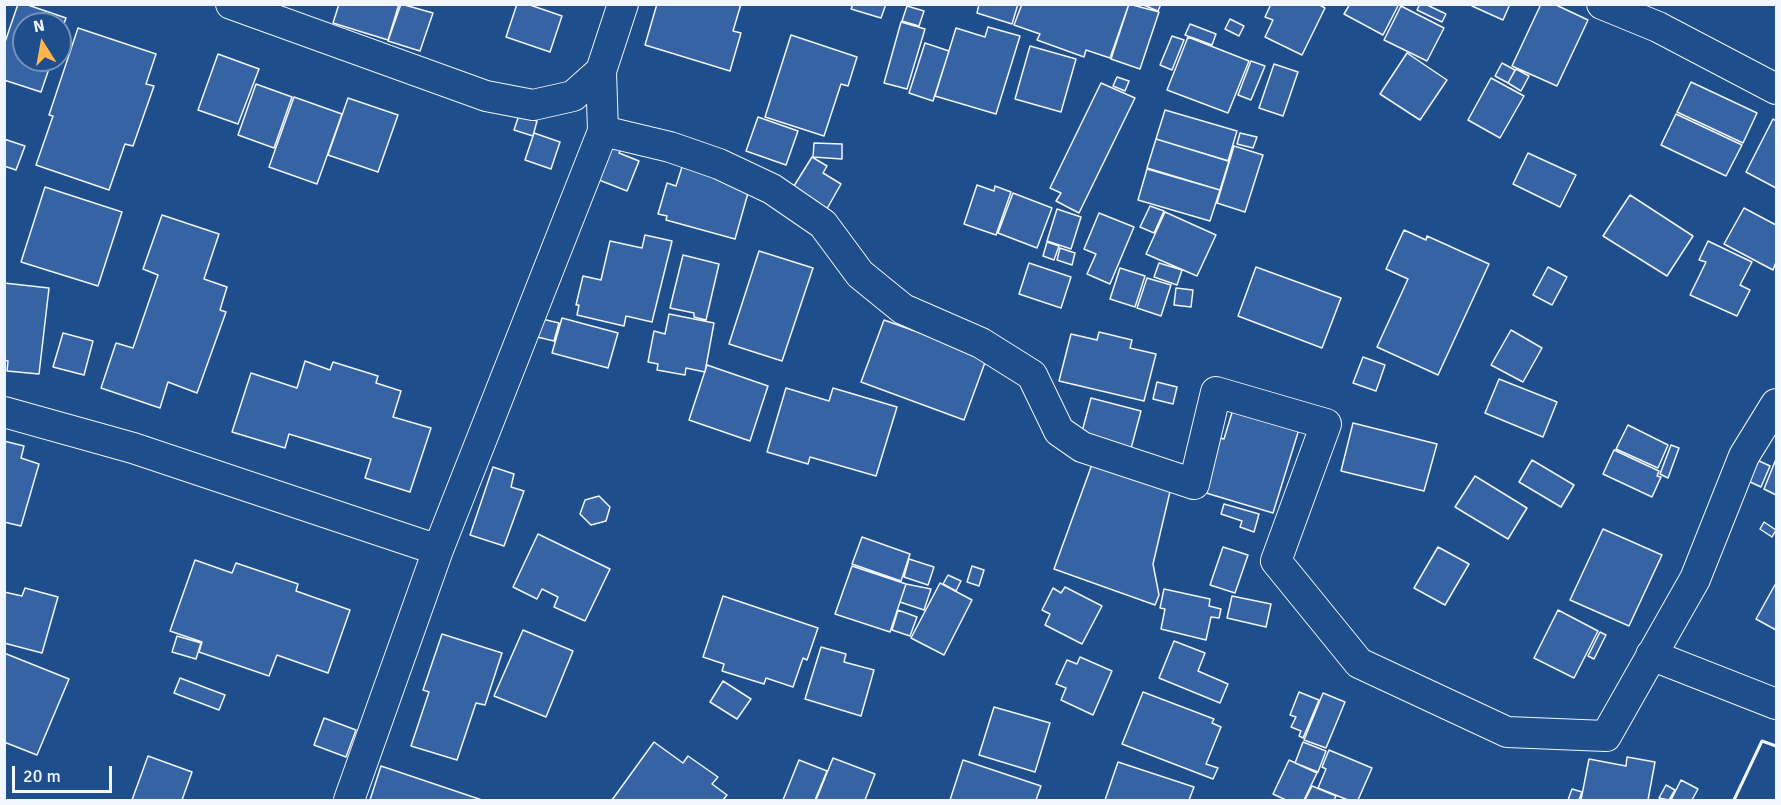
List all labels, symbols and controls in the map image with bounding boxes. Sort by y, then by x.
north arrow [12,12,72,72]
text: N [32,15,46,37]
scale bar [15,754,116,792]
text: 20 m [23,765,61,787]

